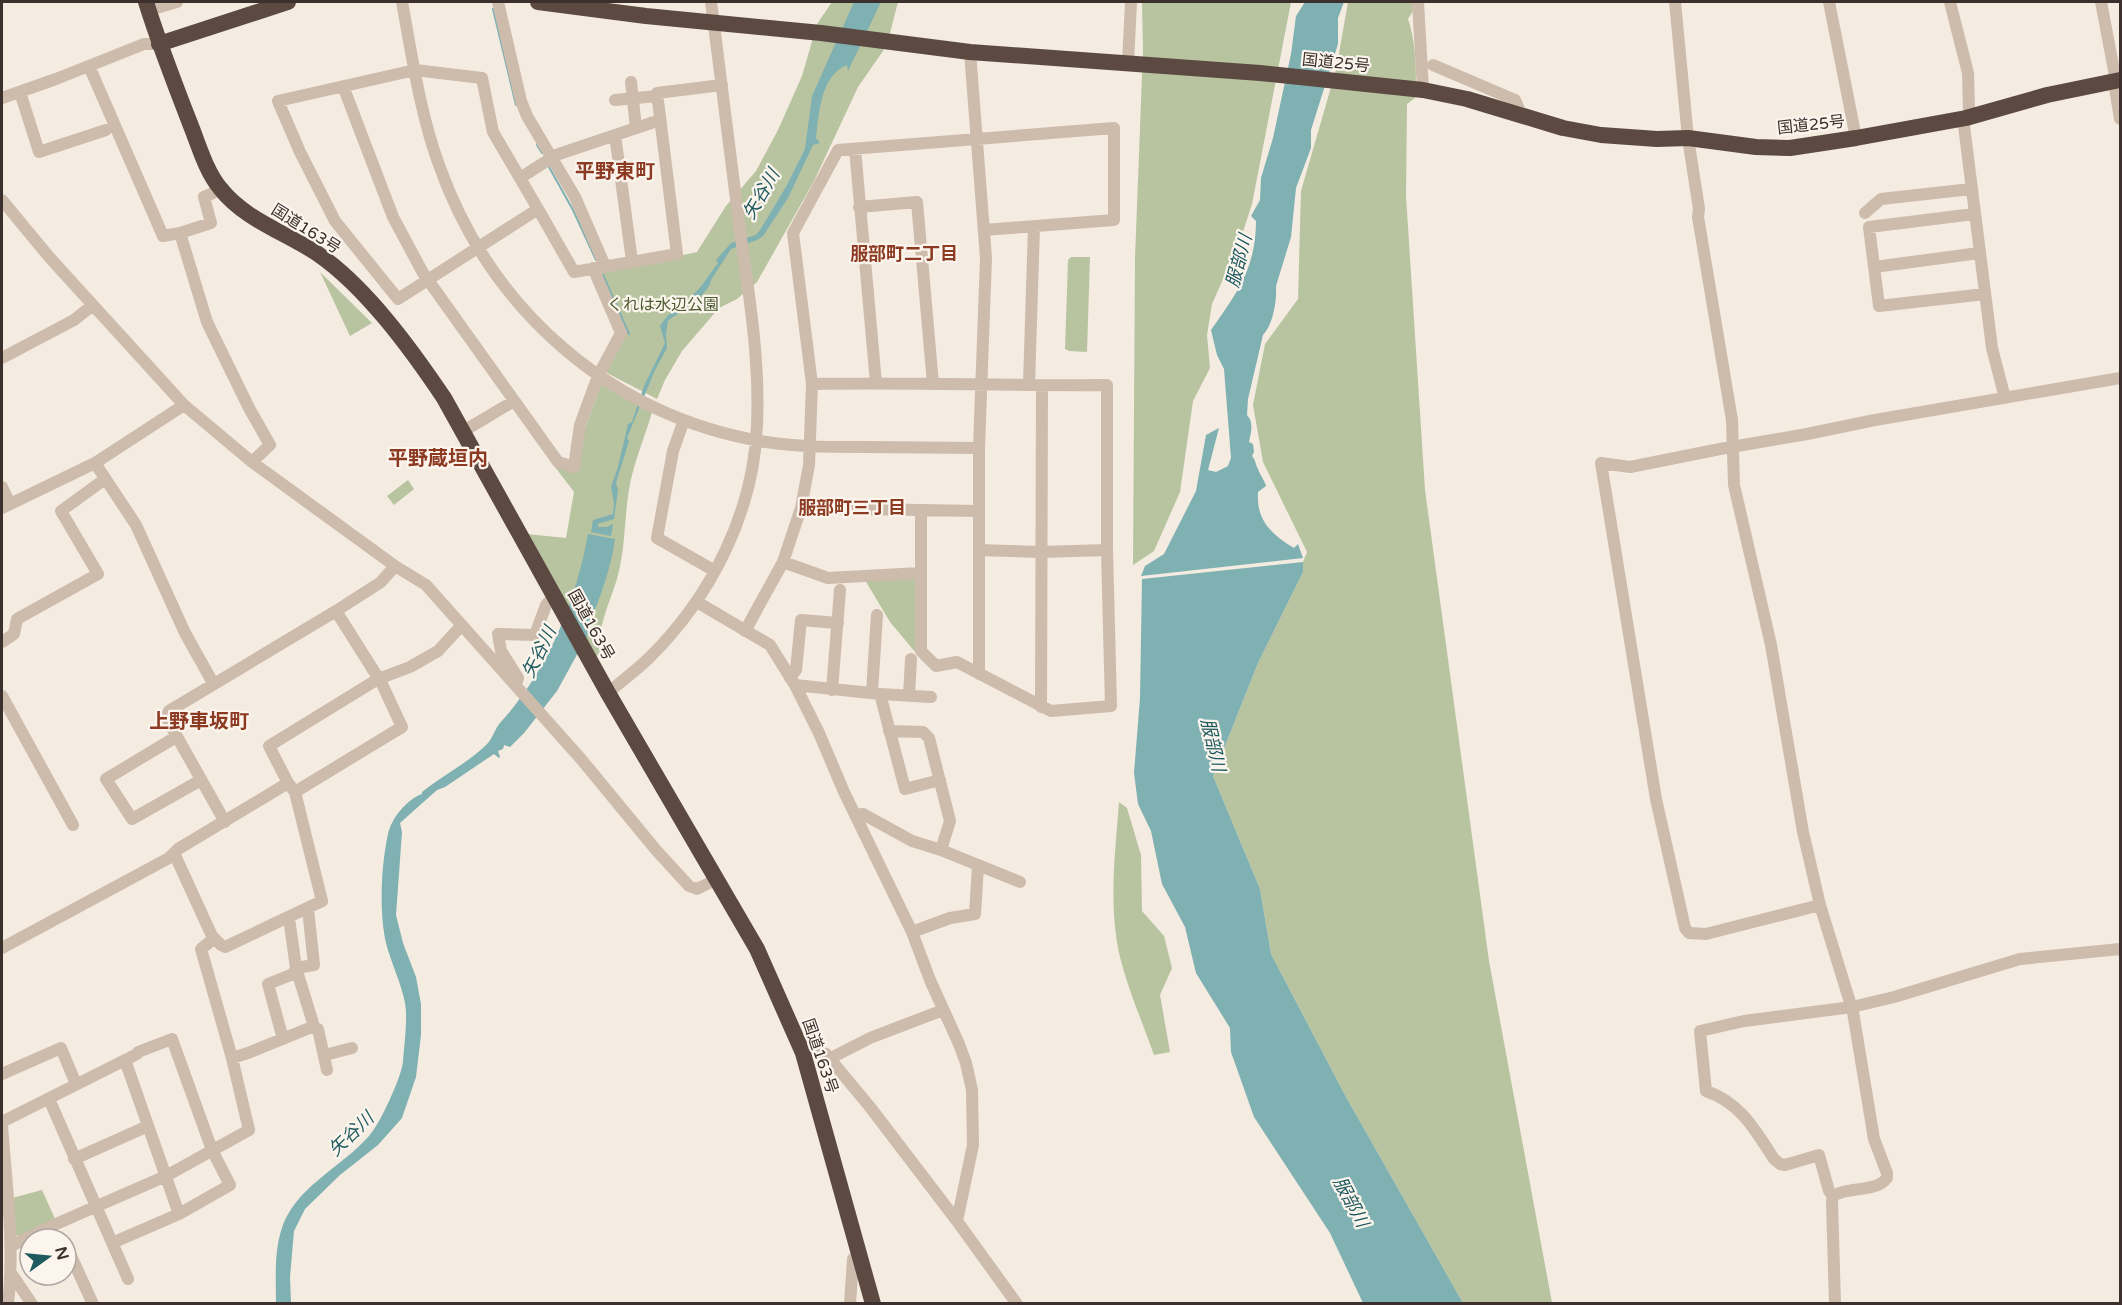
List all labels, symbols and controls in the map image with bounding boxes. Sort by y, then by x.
street label: 国道25号 [1301,49,1371,77]
street label: 国道25号 [1776,111,1846,139]
district label: 平野東町 [575,160,655,184]
water label: 矢谷川 [738,163,785,223]
street label: 国道163号 [268,200,344,258]
water label: 服部川 [1221,230,1257,290]
district label: 服部町二丁目 [850,243,958,265]
park label: くれは水辺公園 [607,295,719,315]
district label: 平野蔵垣内 [388,447,488,471]
district label: 服部町三丁目 [798,497,906,519]
street label: 国道163号 [563,586,619,664]
water label: 矢谷川 [517,621,562,681]
district label: 上野車坂町 [149,710,249,734]
water label: 服部川 [1196,716,1230,776]
street label: 国道163号 [798,1016,842,1096]
water label: 矢谷川 [324,1106,380,1161]
water label: 服部川 [1329,1173,1374,1233]
north arrow [18,1227,78,1287]
text: N [50,1245,73,1262]

